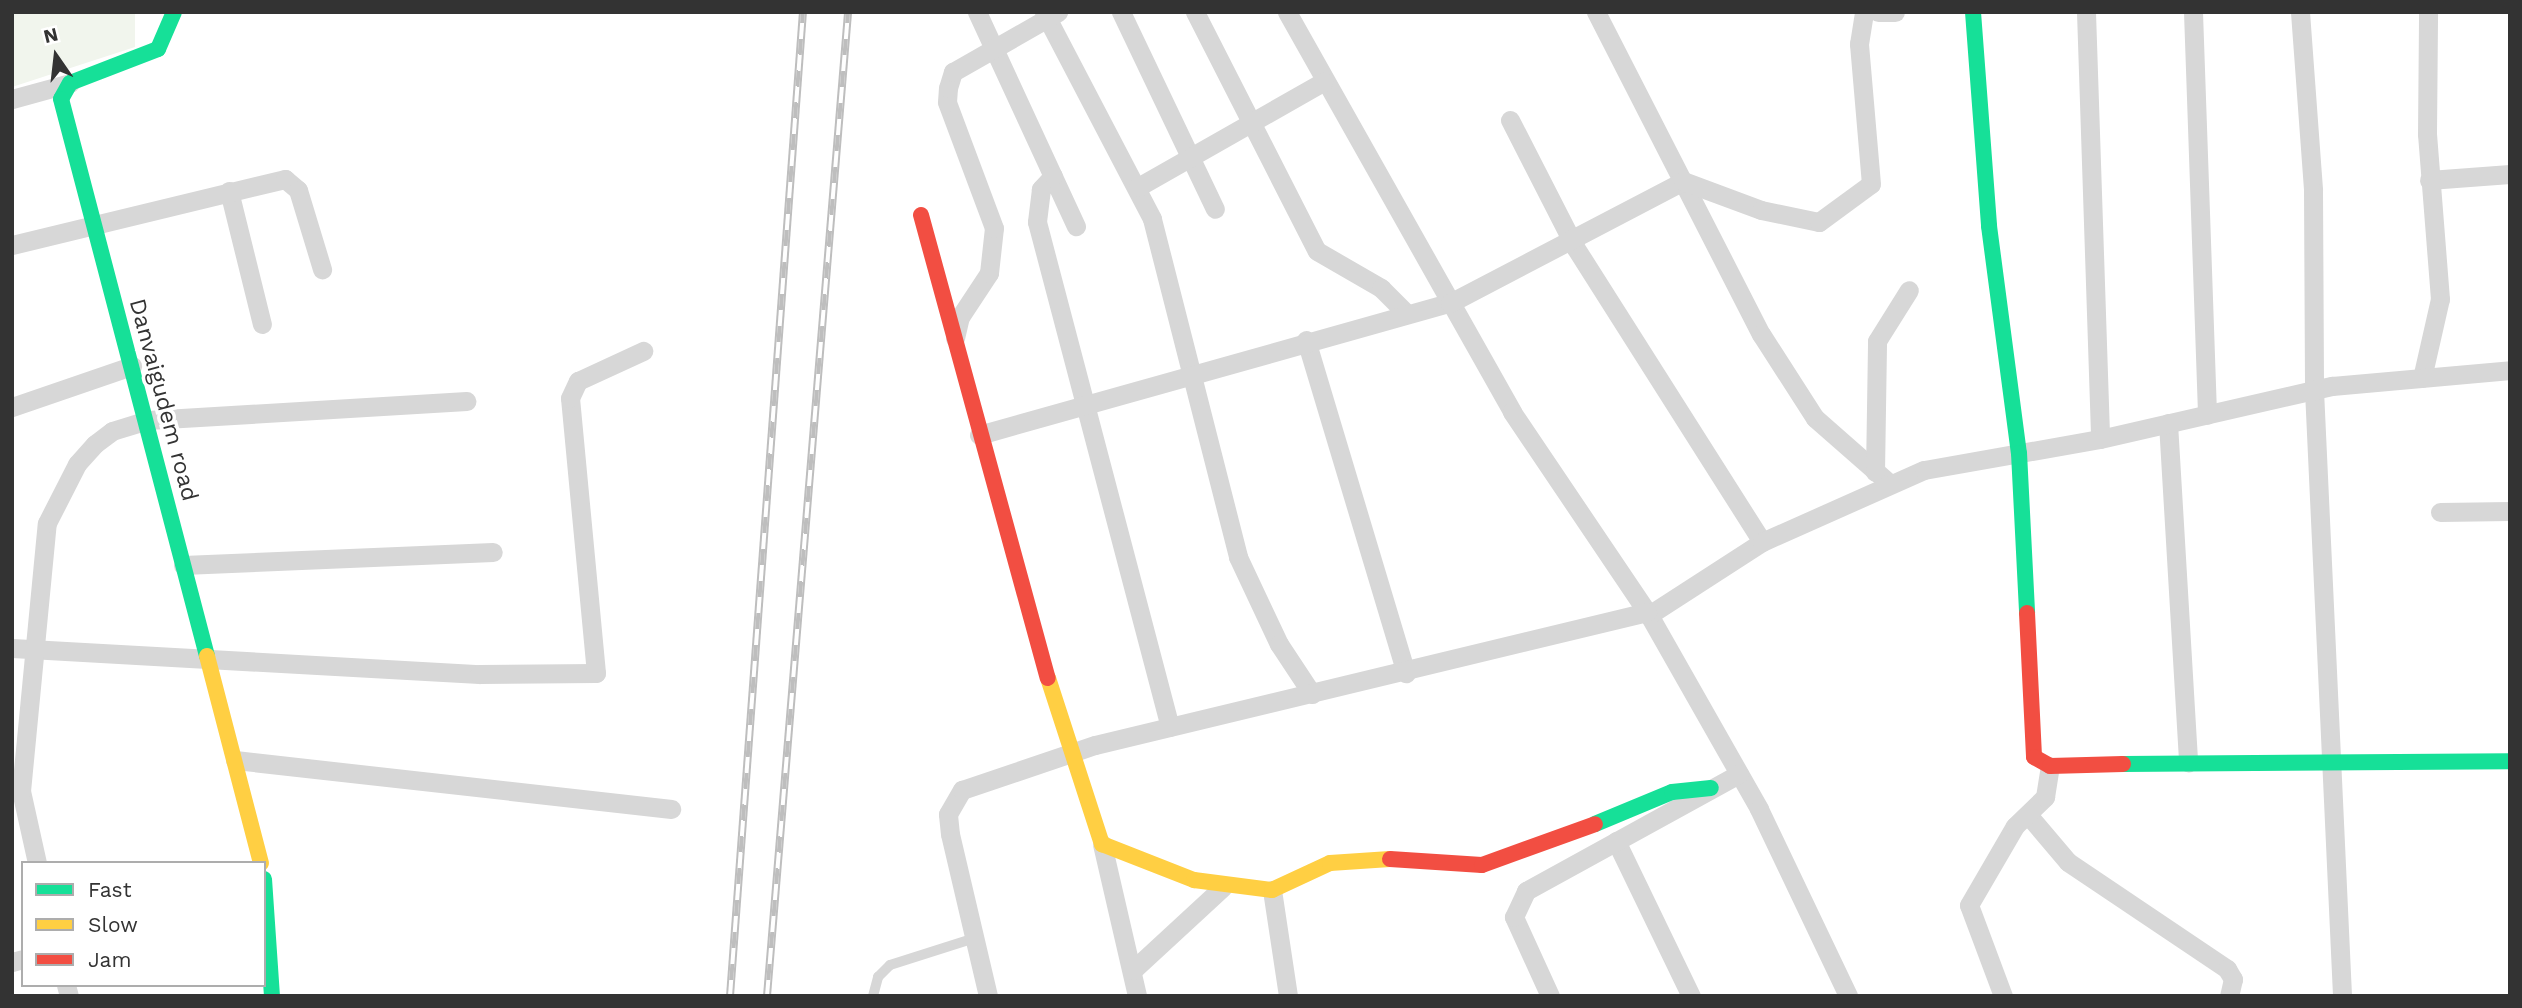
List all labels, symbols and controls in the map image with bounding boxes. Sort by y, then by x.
north arrow [21,21,91,91]
text: N [41,22,60,48]
street label: Danvaigudem road [123,296,203,504]
legend [21,861,266,987]
text: Fast [88,877,132,902]
text: Slow [88,912,138,937]
text: Jam [88,947,131,972]

